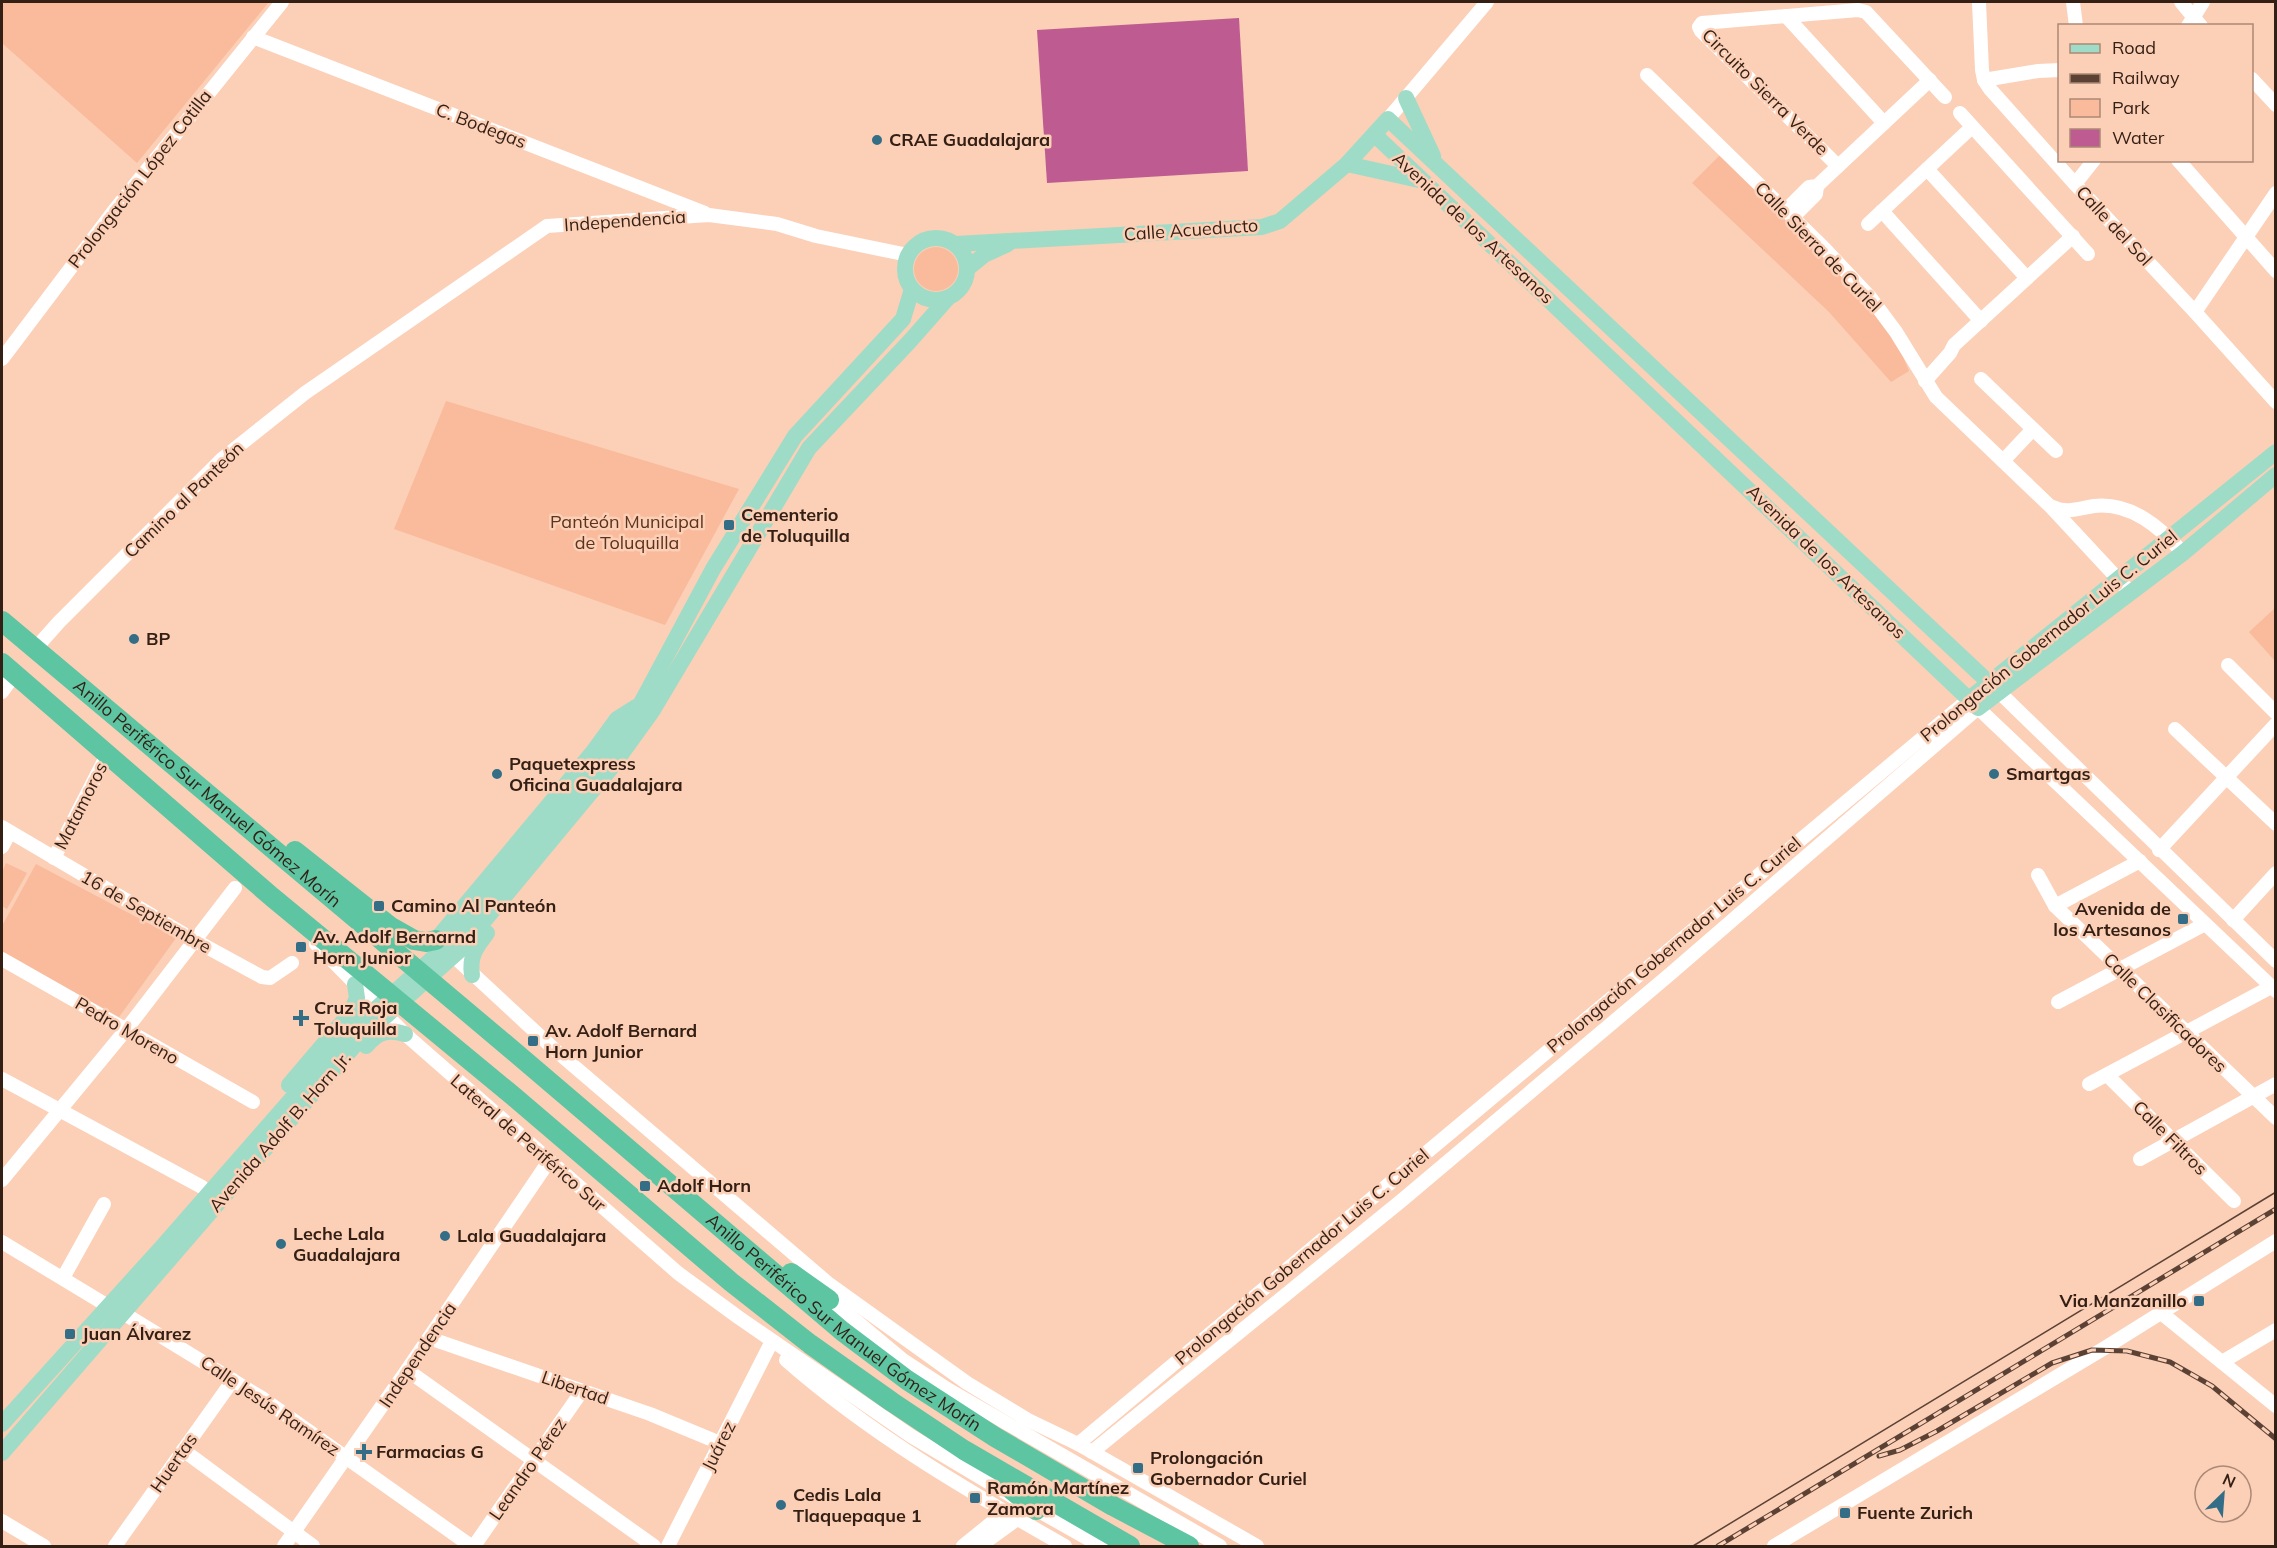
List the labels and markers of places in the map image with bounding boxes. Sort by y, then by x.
place label: CRAE Guadalajara [889,128,1050,151]
marker: CRAE Guadalajara [870,133,884,147]
place label: Cementerio de Toluquilla [741,503,850,547]
marker: Cementerio de Toluquilla [722,518,736,532]
place label: BP [146,627,170,650]
marker: BP [127,632,141,646]
place label: Paquetexpress Oficina Guadalajara [509,752,683,796]
place label: Smartgas [2006,762,2091,785]
marker: Paquetexpress Oficina Guadalajara [490,767,504,781]
marker: Smartgas [1987,767,2001,781]
place label: Camino Al Panteón [391,894,556,917]
place label: Avenida de los Artesanos [2053,897,2171,941]
marker: Camino Al Panteón [372,899,386,913]
marker: Avenida de los Artesanos [2176,912,2190,926]
place label: Av. Adolf Bernarnd Horn Junior [313,925,476,969]
marker: Av. Adolf Bernarnd Horn Junior [294,940,308,954]
place label: Cruz Roja Toluquilla [314,996,397,1040]
marker: Cruz Roja Toluquilla [292,1009,310,1027]
place label: Av. Adolf Bernard Horn Junior [545,1019,697,1063]
marker: Av. Adolf Bernard Horn Junior [526,1034,540,1048]
place label: Adolf Horn [657,1174,751,1197]
marker: Adolf Horn [638,1179,652,1193]
place label: Leche Lala Guadalajara [293,1222,400,1266]
place label: Lala Guadalajara [457,1224,606,1247]
marker: Lala Guadalajara [438,1229,452,1243]
marker: Leche Lala Guadalajara [274,1237,288,1251]
place label: Via Manzanillo [2058,1289,2187,1312]
marker: Via Manzanillo [2192,1294,2206,1308]
place label: Juan Álvarez [82,1322,191,1345]
marker: Juan Álvarez [63,1327,77,1341]
place label: Farmacias G [376,1440,484,1463]
marker: Farmacias G [357,1445,371,1459]
place label: Prolongación Gobernador Curiel [1150,1446,1307,1490]
marker: Prolongación Gobernador Curiel [1131,1461,1145,1475]
place label: Ramón Martínez Zamora [987,1476,1129,1520]
place label: Cedis Lala Tlaquepaque 1 [793,1483,922,1527]
marker: Ramón Martínez Zamora [968,1491,982,1505]
marker: Cedis Lala Tlaquepaque 1 [774,1498,788,1512]
place label: Fuente Zurich [1857,1501,1973,1524]
marker: Fuente Zurich [1838,1506,1852,1520]

